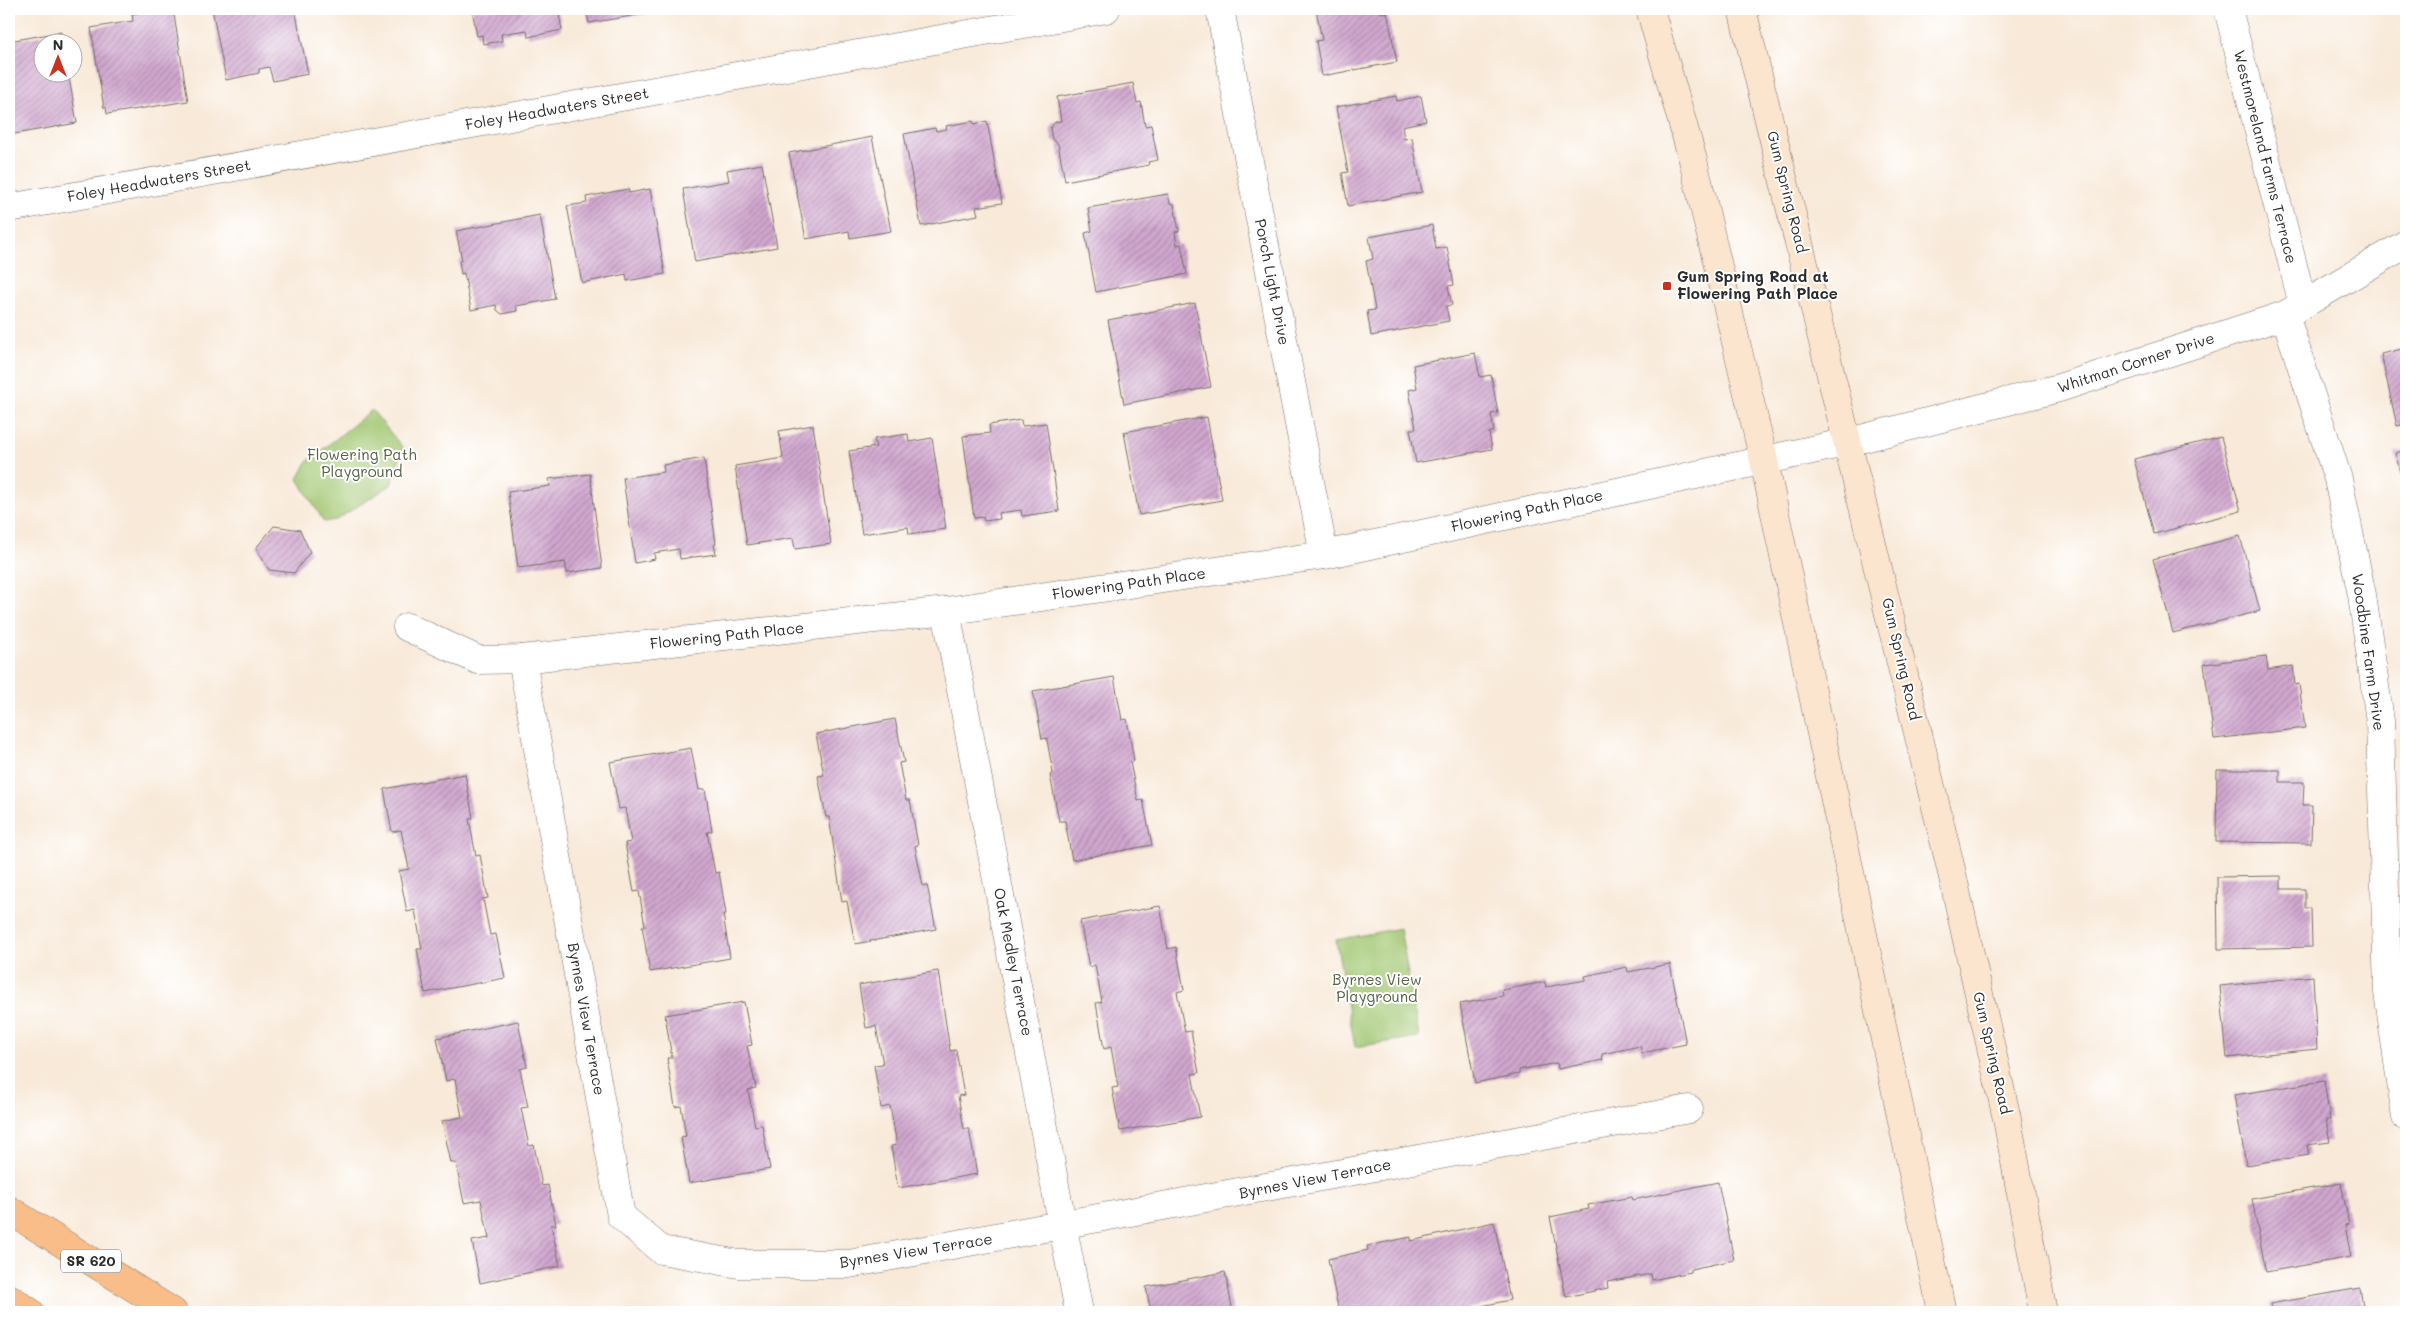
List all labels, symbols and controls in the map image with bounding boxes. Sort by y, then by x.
north arrow [32,32,82,82]
text: N [53,35,63,54]
street label: Westmoreland Farms Terrace [2230,48,2302,266]
street label: Foley Headwaters Street [463,82,650,134]
street label: Gum Spring Road [1763,129,1813,255]
street label: Foley Headwaters Street [65,154,252,206]
street label: Porch Light Drive [1251,217,1295,347]
place label: Gum Spring Road at Flowering Path Place [1677,266,1838,303]
marker: Gum Spring Road at Flowering Path Place [1661,280,1673,292]
street label: Whitman Corner Drive [2055,327,2217,397]
park label: Flowering Path Playground [307,444,417,481]
street label: Flowering Path Place [1449,484,1605,536]
street label: Flowering Path Place [1051,562,1207,604]
street label: Woodbine Farm Drive [2348,572,2390,732]
street label: Gum Spring Road [1878,596,1926,722]
street label: Flowering Path Place [649,617,805,653]
street label: Oak Medley Terrace [990,886,1038,1038]
street label: Byrnes View Terrace [564,941,610,1097]
park label: Byrnes View Playground [1332,969,1422,1006]
street label: Gum Spring Road [1969,990,2017,1116]
street label: Byrnes View Terrace [1237,1153,1393,1203]
street label: Byrnes View Terrace [838,1228,994,1272]
road number: SR 620 [61,1250,121,1272]

